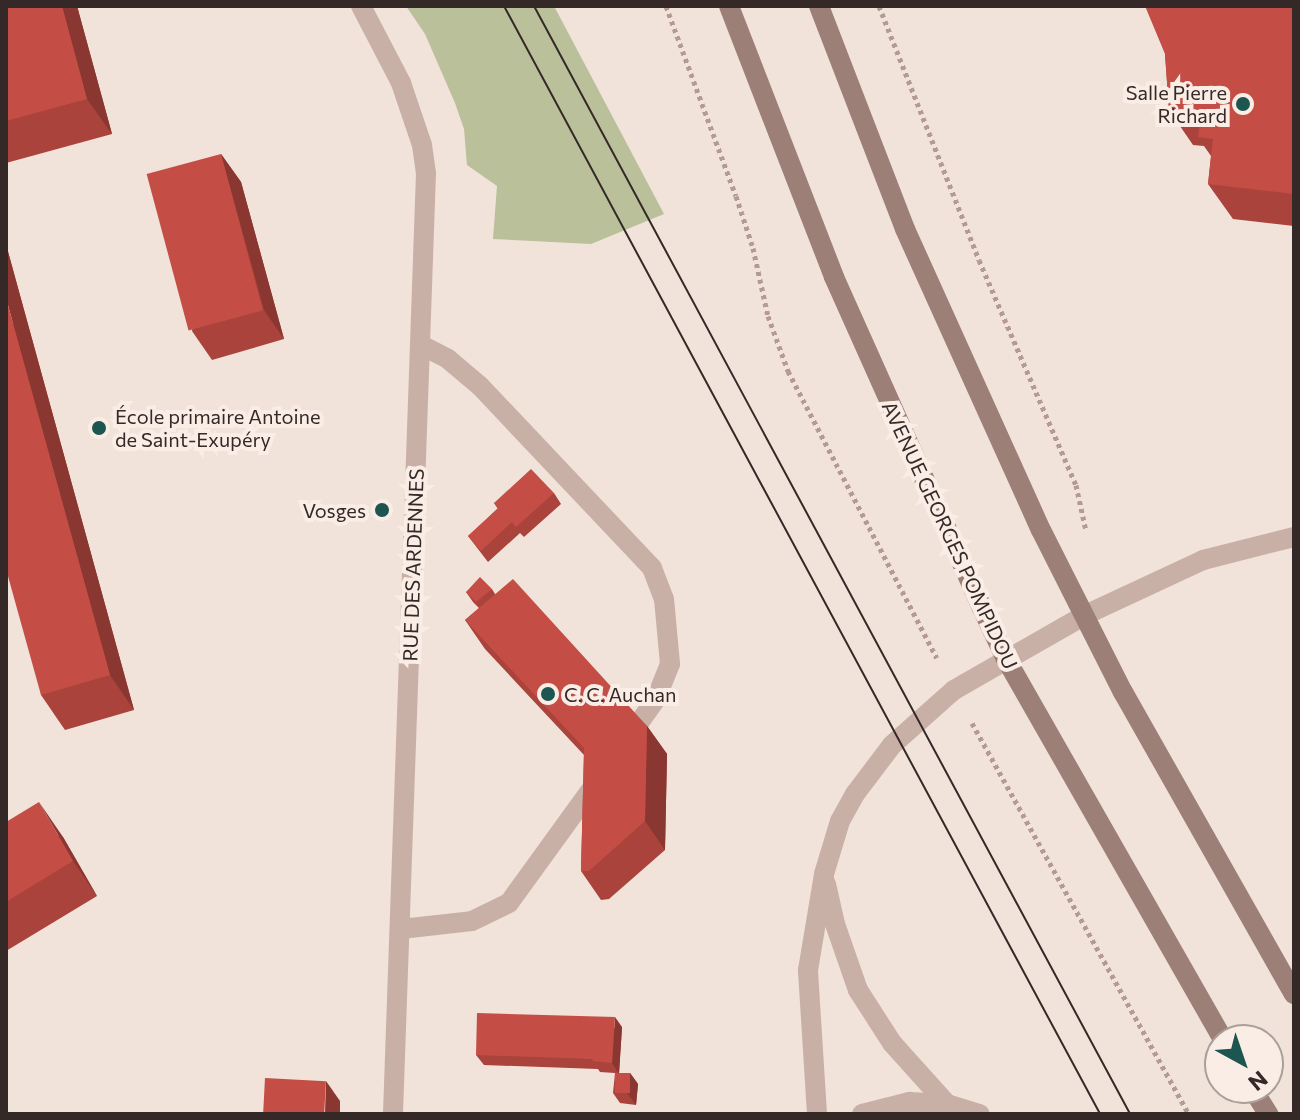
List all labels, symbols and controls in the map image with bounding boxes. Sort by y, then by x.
place label: Salle Pierre Richard [1126,80,1227,127]
marker: Salle Pierre Richard [1234,95,1252,113]
street label: AVENUE GEORGES POMPIDOU [877,397,1023,673]
place label: École primaire Antoine de Saint-Exupéry [115,404,321,451]
marker: École primaire Antoine de Saint-Exupéry [90,419,108,437]
street label: RUE DES ARDENNES [398,468,428,662]
place label: Vosges [303,498,366,522]
marker: Vosges [373,501,391,519]
place label: C. C. Auchan [564,682,677,706]
marker: C. C. Auchan [539,685,557,703]
north arrow [1204,1024,1284,1104]
text: N [1243,1066,1273,1097]

